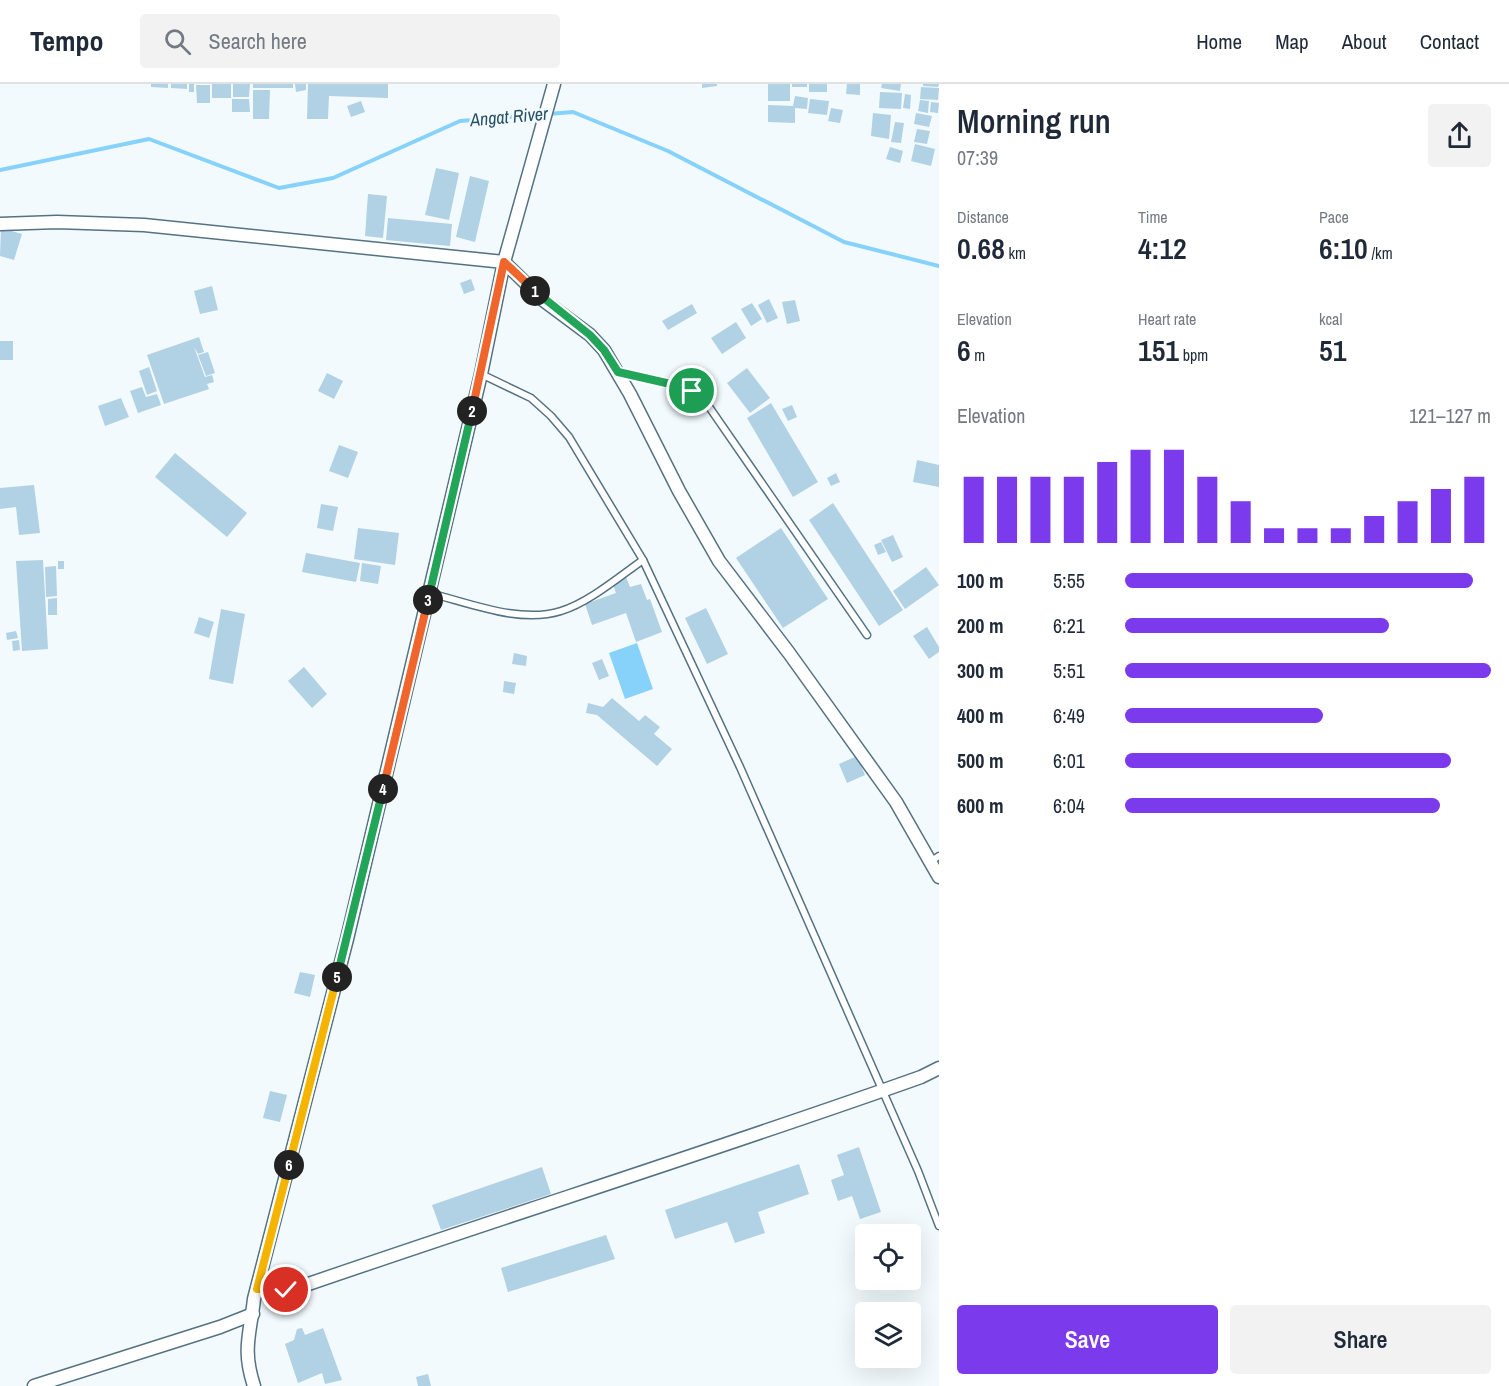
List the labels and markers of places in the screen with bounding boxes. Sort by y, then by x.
pin: 1 [520,276,550,306]
pin [666,365,717,416]
pin: 2 [457,396,487,426]
pin: 3 [413,585,443,615]
pin: 4 [368,774,398,804]
pin: 5 [322,962,352,992]
pin: 6 [274,1150,304,1180]
pin [260,1264,311,1315]

